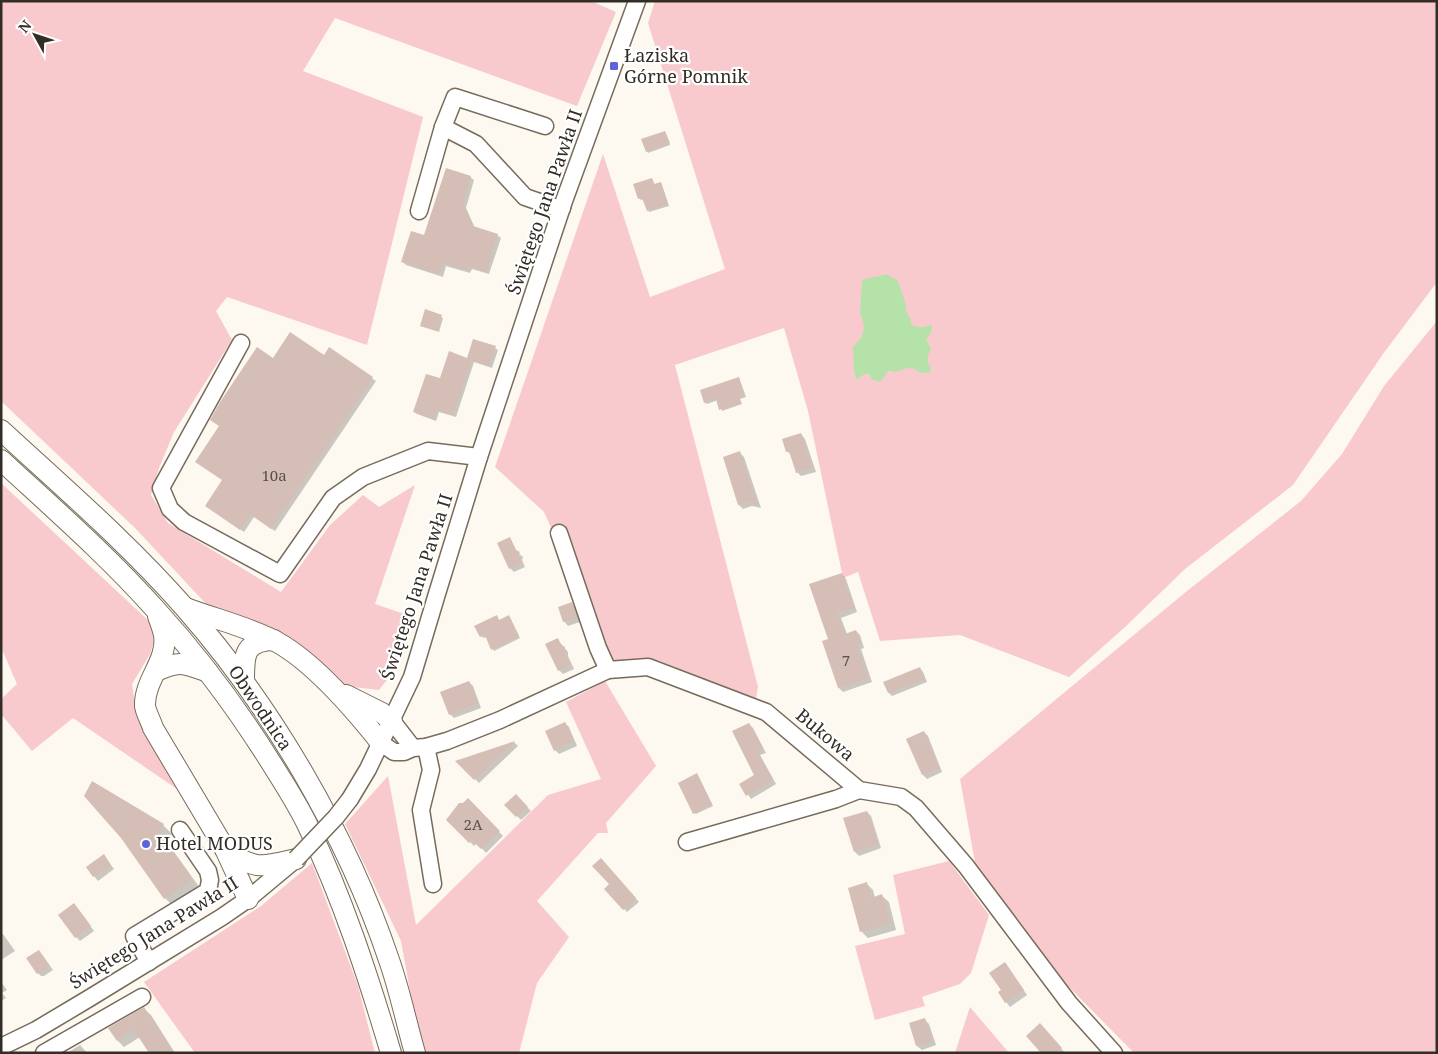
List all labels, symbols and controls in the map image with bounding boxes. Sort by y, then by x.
north arrow [10,10,60,60]
text: N [14,16,35,37]
place label: Łaziska Górne Pomnik [624,43,748,88]
marker: Łaziska Górne Pomnik [608,60,620,72]
street label: Świętego Jana Pawła II [501,106,587,298]
house number: 10a [261,465,287,485]
street label: Świętego Jana Pawła II [375,490,458,683]
house number: 7 [842,650,850,670]
street label: Obwodnica [224,660,298,755]
street label: Bukowa [791,703,860,766]
house number: 2A [464,814,483,834]
place label: Hotel MODUS [156,831,273,855]
marker: Hotel MODUS [140,838,152,850]
street label: Świętego Jana Pawła II [65,870,242,994]

